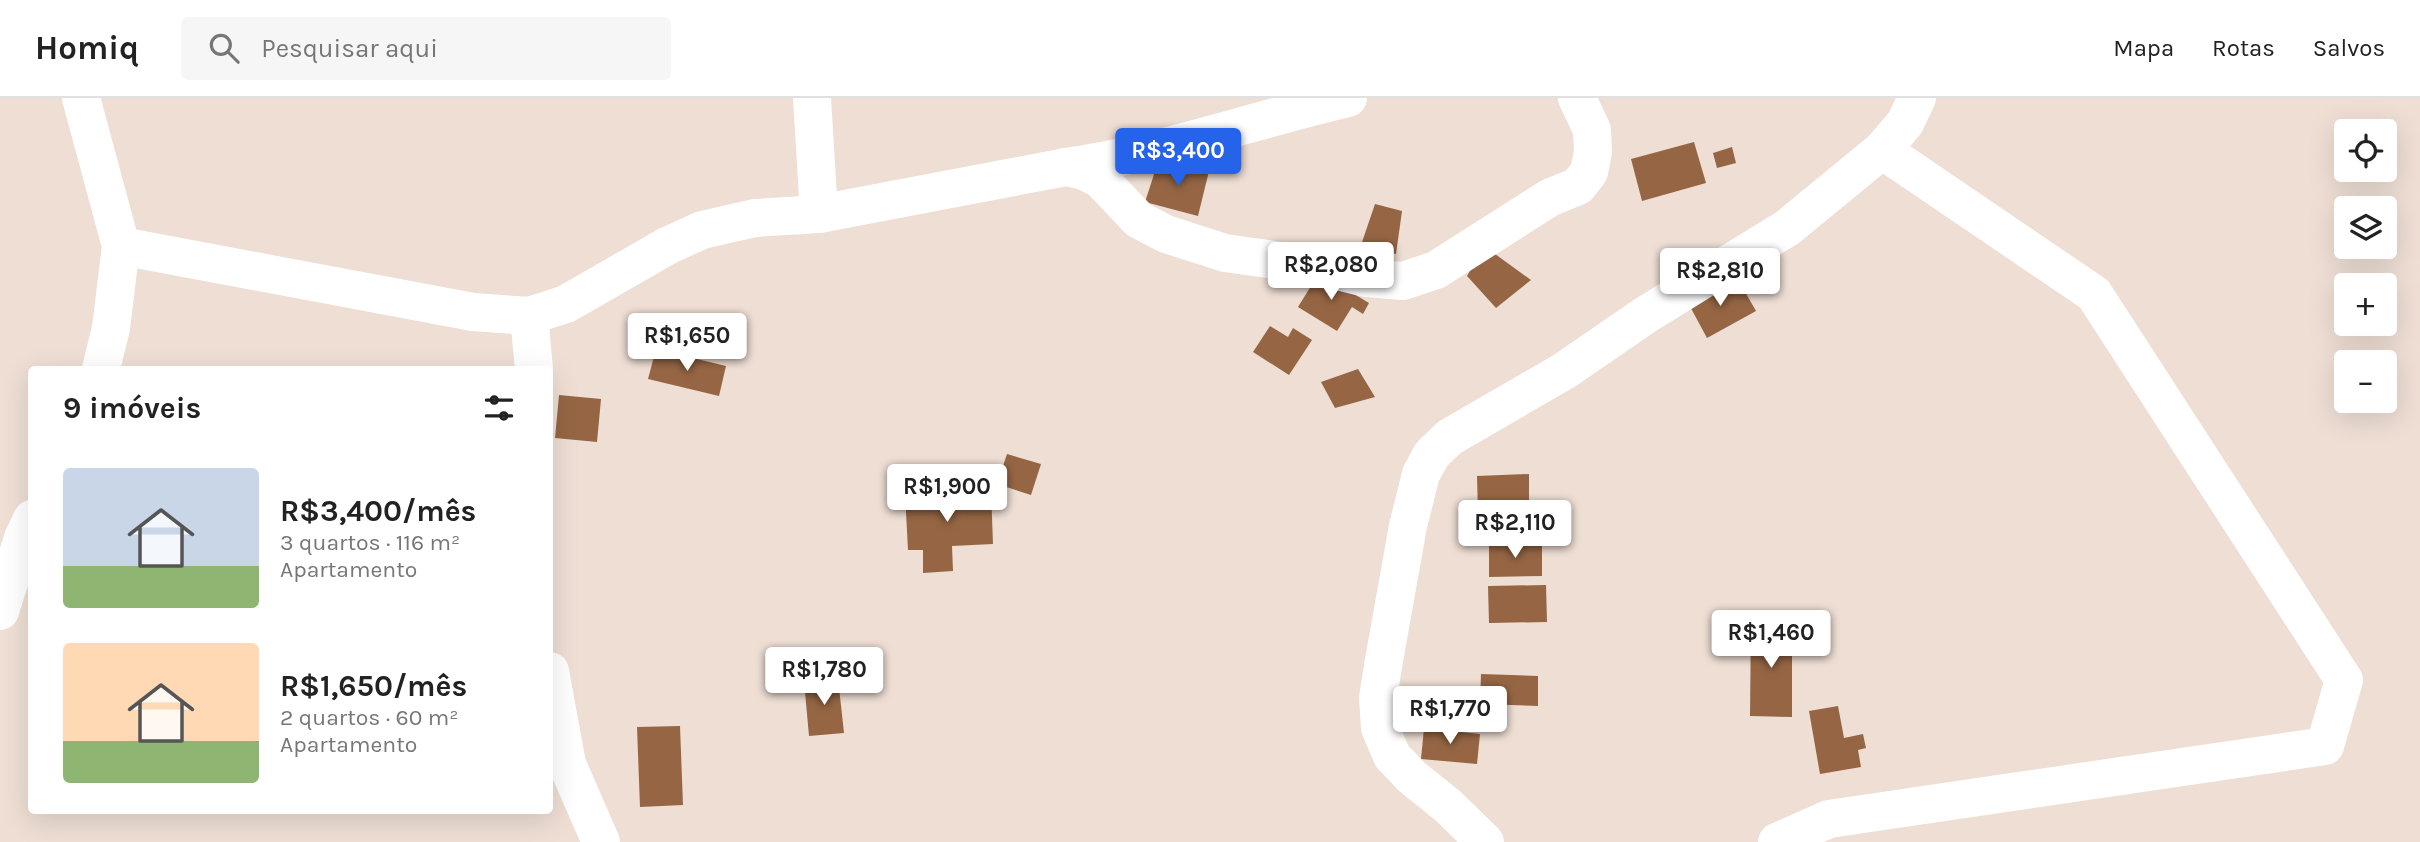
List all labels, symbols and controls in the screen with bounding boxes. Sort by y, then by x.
search box [181,17,671,80]
text: Homiq [35,29,139,67]
icon: search [205,29,243,67]
text: Pesquisar aqui [261,33,438,64]
text: Mapa [2113,34,2174,62]
text: Rotas [2212,34,2275,62]
text: Salvos [2313,34,2385,62]
map controls [2334,119,2397,413]
button: locate [2334,119,2397,182]
pin: R$3,400 [1113,129,1243,188]
text: R$3,400 [1131,137,1225,164]
button: layers [2334,196,2397,259]
pin: R$2,080 [1266,242,1396,302]
pin: R$2,810 [1655,248,1785,308]
text: R$2,080 [1284,251,1378,278]
text: R$2,810 [1676,257,1764,284]
button: + [2334,273,2397,336]
pin: R$1,650 [622,314,752,373]
text: R$1,650 [644,322,730,349]
button: − [2334,350,2397,413]
icon: filters [480,389,518,427]
text: 9 imóveis [63,390,201,426]
pin: R$1,900 [882,464,1012,524]
text: R$1,900 [903,473,991,500]
text: R$3,400/mês [280,493,476,529]
icon: home [119,496,203,580]
pin: R$2,110 [1450,500,1580,560]
text: R$2,110 [1474,509,1556,536]
text: 3 quartos · 116 m² [280,529,460,556]
text: Apartamento [280,556,417,583]
pin: R$1,460 [1706,610,1836,670]
text: R$1,460 [1728,619,1814,646]
pin: R$1,780 [759,648,889,707]
text: R$1,780 [781,656,867,683]
text: R$1,650/mês [280,668,467,704]
icon: home [119,671,203,755]
pin: R$1,770 [1385,686,1515,746]
text: R$1,770 [1409,695,1491,722]
text: 2 quartos · 60 m² [280,704,459,731]
text: Apartamento [280,731,417,758]

